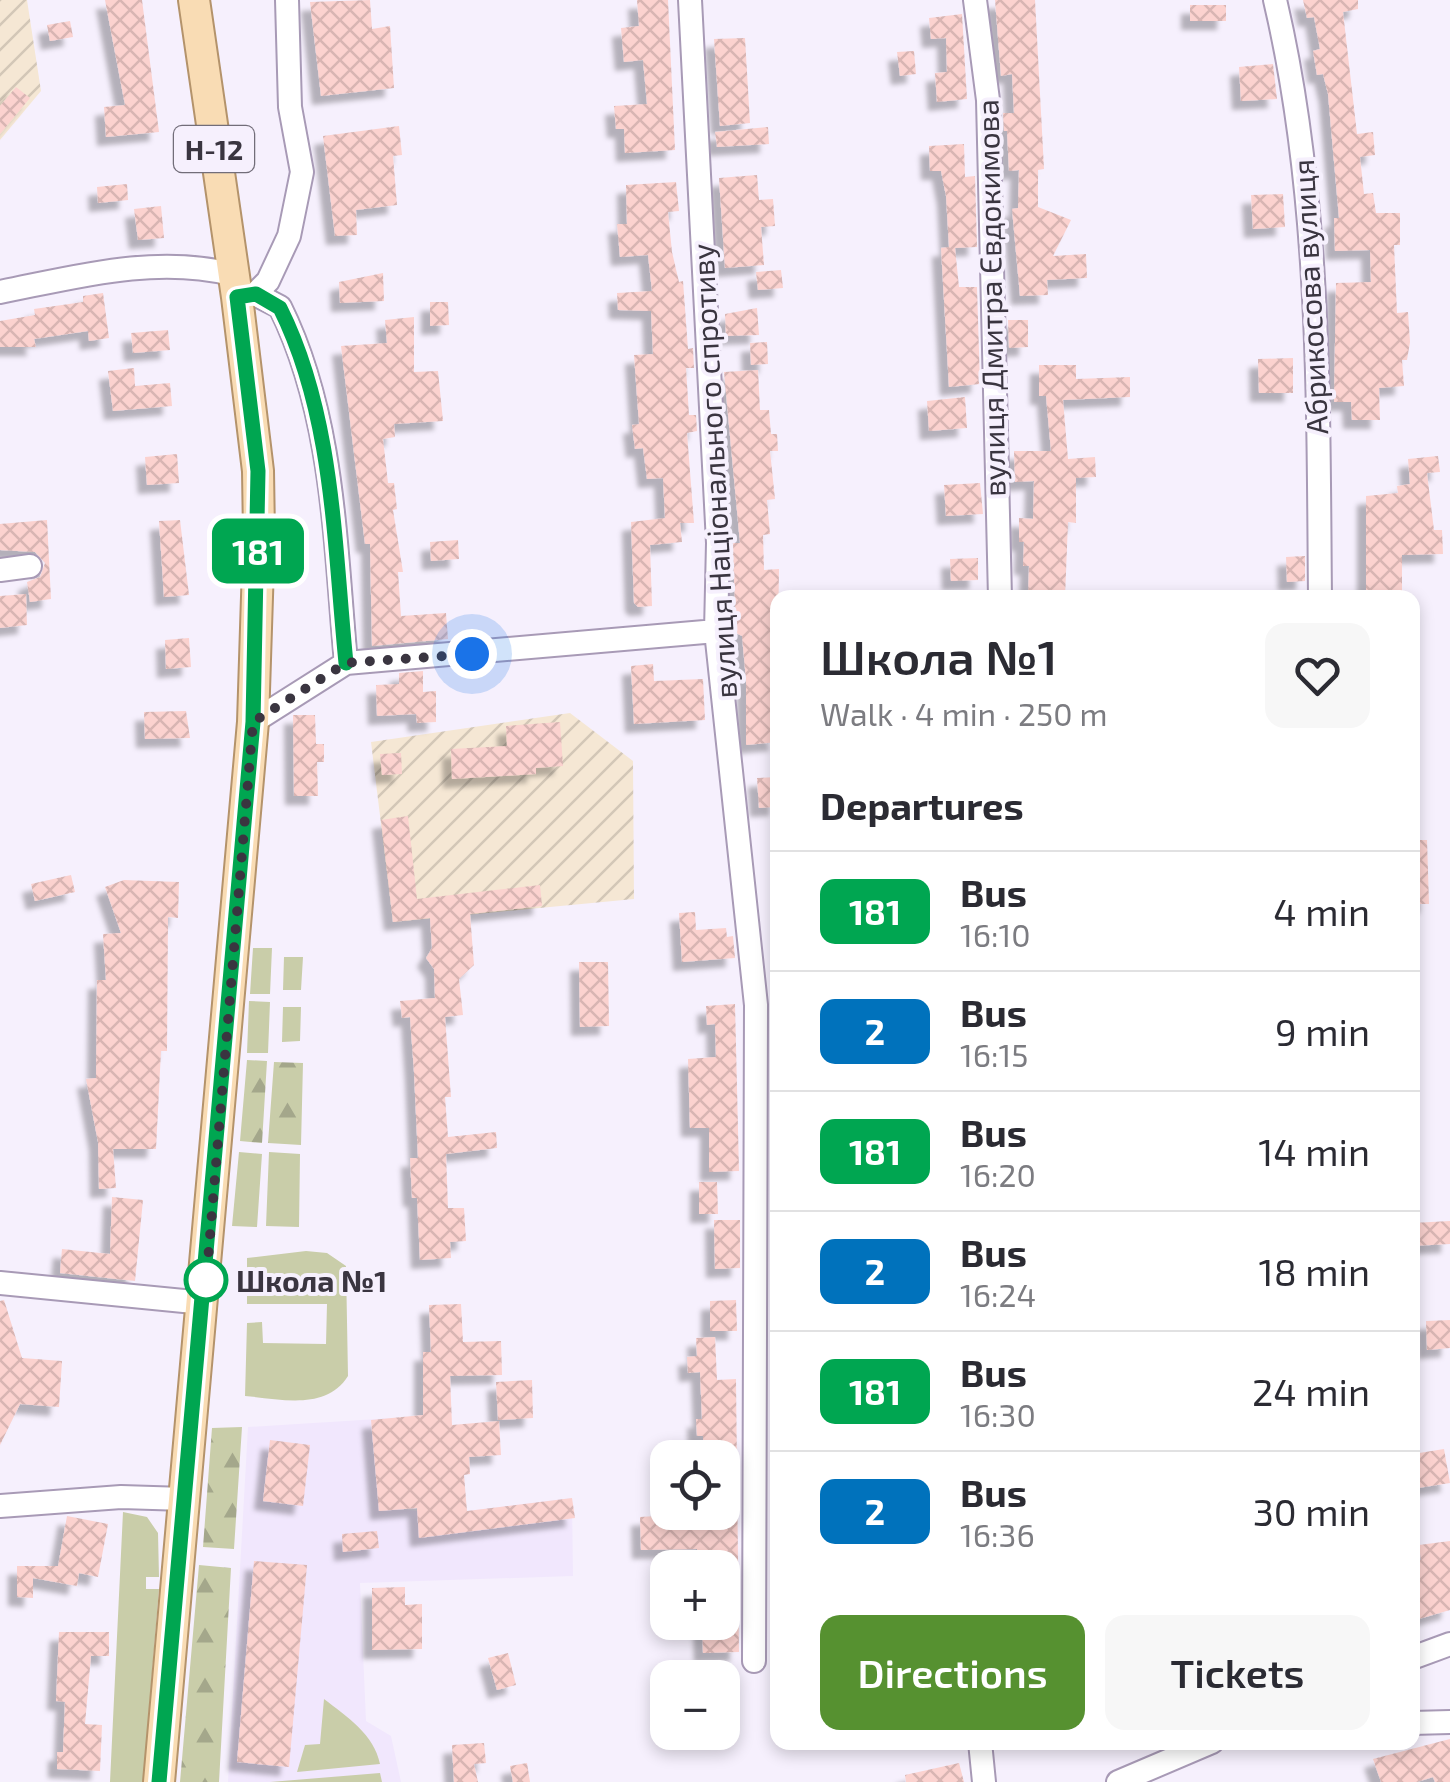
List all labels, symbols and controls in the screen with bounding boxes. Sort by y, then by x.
street label: вулиця Дмитра Євдокимова [969,99,1012,497]
road number: Н-12 [174,126,254,172]
street label: Абрикосова вулиця [1284,158,1335,436]
street label: вулиця Національного спротиву [683,243,744,699]
line badge: 181 [200,518,316,584]
text: 181 [232,530,284,572]
button: heart [1265,623,1370,728]
text: Школа №1 [820,627,1058,685]
your location [447,629,497,679]
text: Walk · 4 min · 250 m [820,694,1108,732]
text: Departures [820,782,1024,828]
text: Bus [960,869,1027,915]
text: 4 min [1273,888,1370,934]
text: 181 [849,890,901,932]
text: 16:10 [960,915,1031,953]
text: Bus [960,989,1027,1035]
text: 9 min [1275,1008,1370,1054]
text: 2 [865,1010,885,1052]
text: 16:15 [960,1035,1028,1073]
text: Bus [960,1109,1027,1155]
text: 14 min [1258,1128,1370,1174]
text: 181 [849,1130,901,1172]
text: 16:20 [960,1155,1036,1193]
text: Bus [960,1229,1027,1275]
text: 18 min [1259,1248,1370,1294]
text: 2 [865,1250,885,1292]
marker: Школа №1 [185,1259,227,1301]
place label: Школа №1 [236,1262,387,1298]
text: 16:24 [960,1275,1036,1313]
text: Bus [960,1349,1027,1395]
text: 24 min [1252,1368,1370,1414]
text: 181 [849,1370,901,1412]
text: 16:30 [960,1395,1036,1433]
map controls [650,1440,740,1750]
button: locate [650,1440,740,1530]
text: Bus [960,1469,1027,1515]
text: 30 min [1253,1488,1370,1534]
text: 2 [865,1490,885,1532]
text: 16:36 [960,1515,1035,1553]
button: + [650,1550,740,1640]
button: Directions [820,1615,1085,1730]
button: Tickets [1105,1615,1370,1730]
button: − [650,1660,740,1750]

